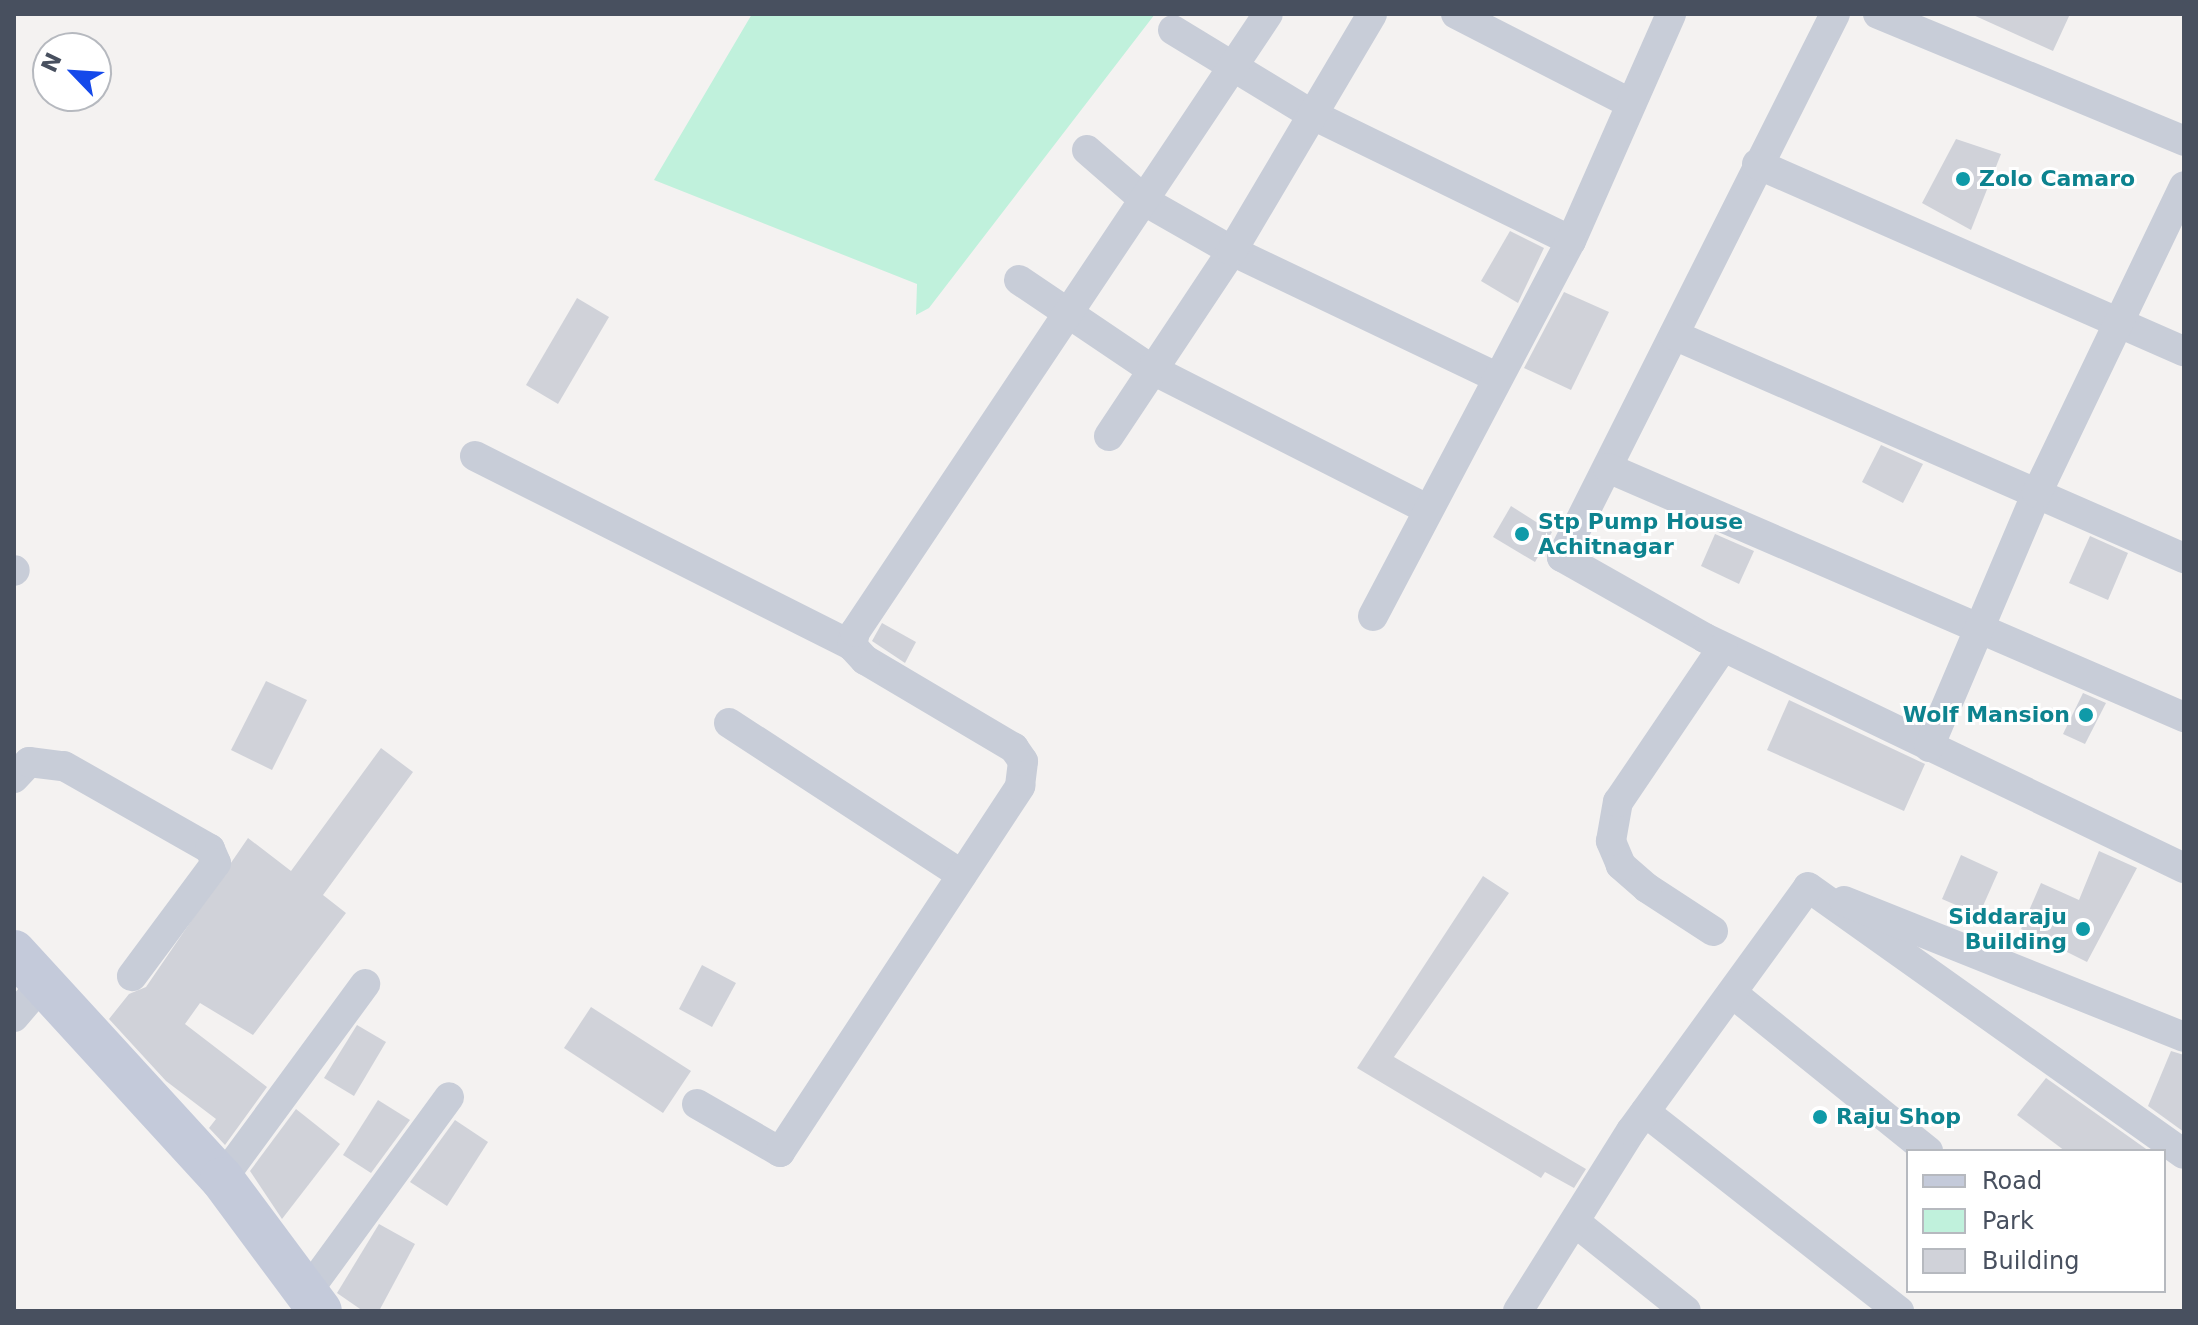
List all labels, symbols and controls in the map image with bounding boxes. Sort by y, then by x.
north arrow [32,32,112,112]
text: N [36,49,67,76]
place label: Zolo Camaro [1979,166,2135,192]
marker: Zolo Camaro [1954,170,1972,188]
place label: Stp Pump House Achitnagar [1538,508,1743,560]
marker: Stp Pump House Achitnagar [1513,525,1531,543]
place label: Wolf Mansion [1903,702,2070,728]
marker: Wolf Mansion [2077,706,2095,724]
place label: Siddaraju Building [1948,903,2067,954]
marker: Siddaraju Building [2074,920,2092,938]
place label: Raju Shop [1836,1104,1961,1130]
marker: Raju Shop [1811,1108,1829,1126]
legend [1906,1149,2166,1293]
text: Road [1982,1167,2042,1195]
text: Park [1982,1207,2034,1235]
text: Building [1982,1247,2079,1275]

